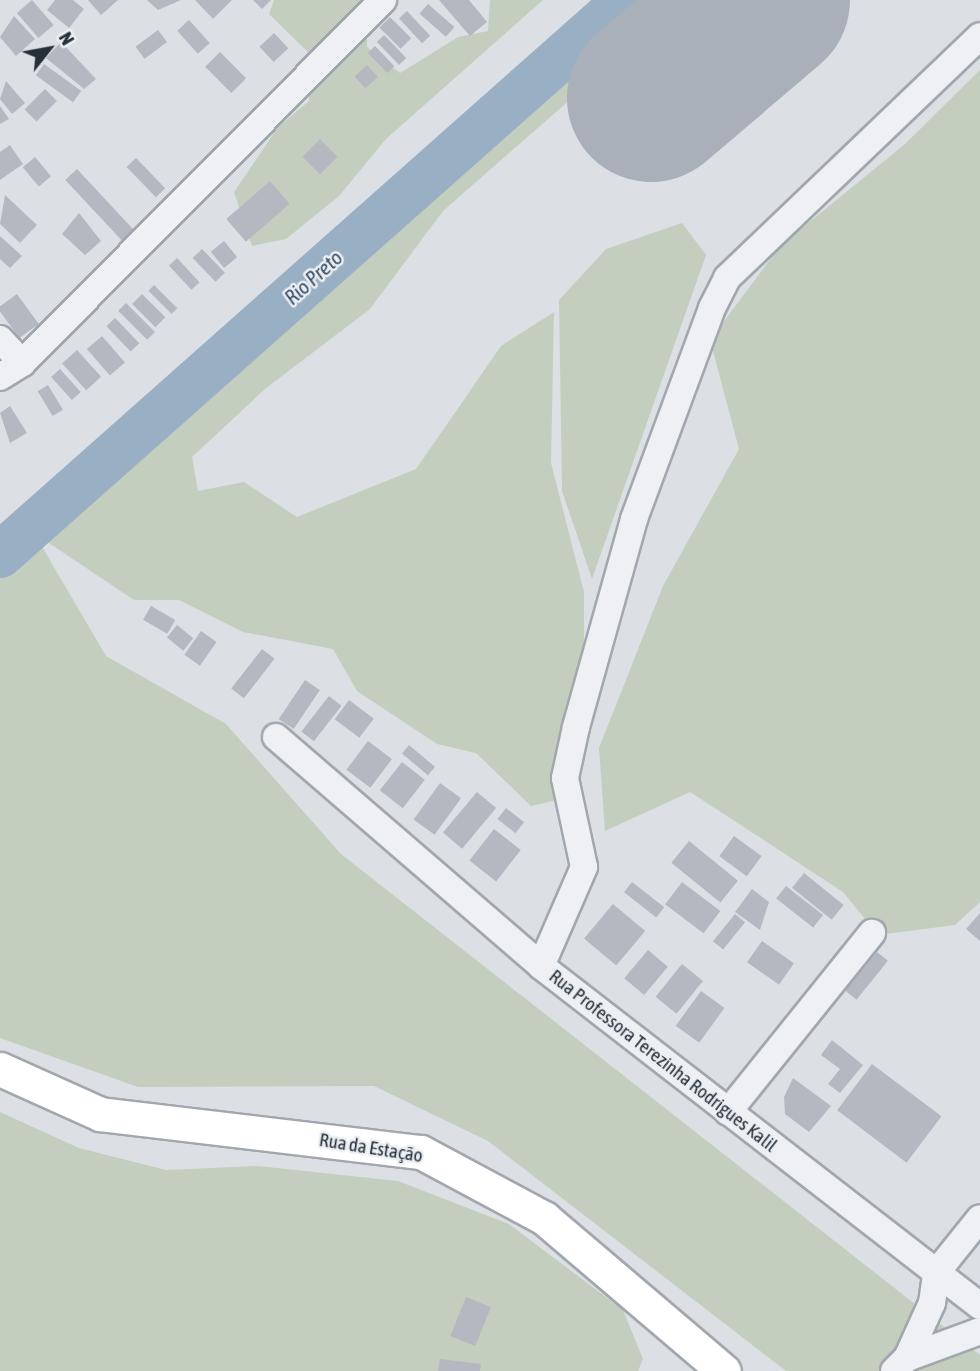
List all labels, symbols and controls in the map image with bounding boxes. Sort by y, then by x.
north arrow [14,14,84,84]
text: N [55,28,79,49]
water label: Rio Preto [279,244,347,310]
street label: Rua Professora Terezinha Rodrigues Kalil [545,965,781,1157]
street label: Rua da Estação [318,1129,424,1167]

